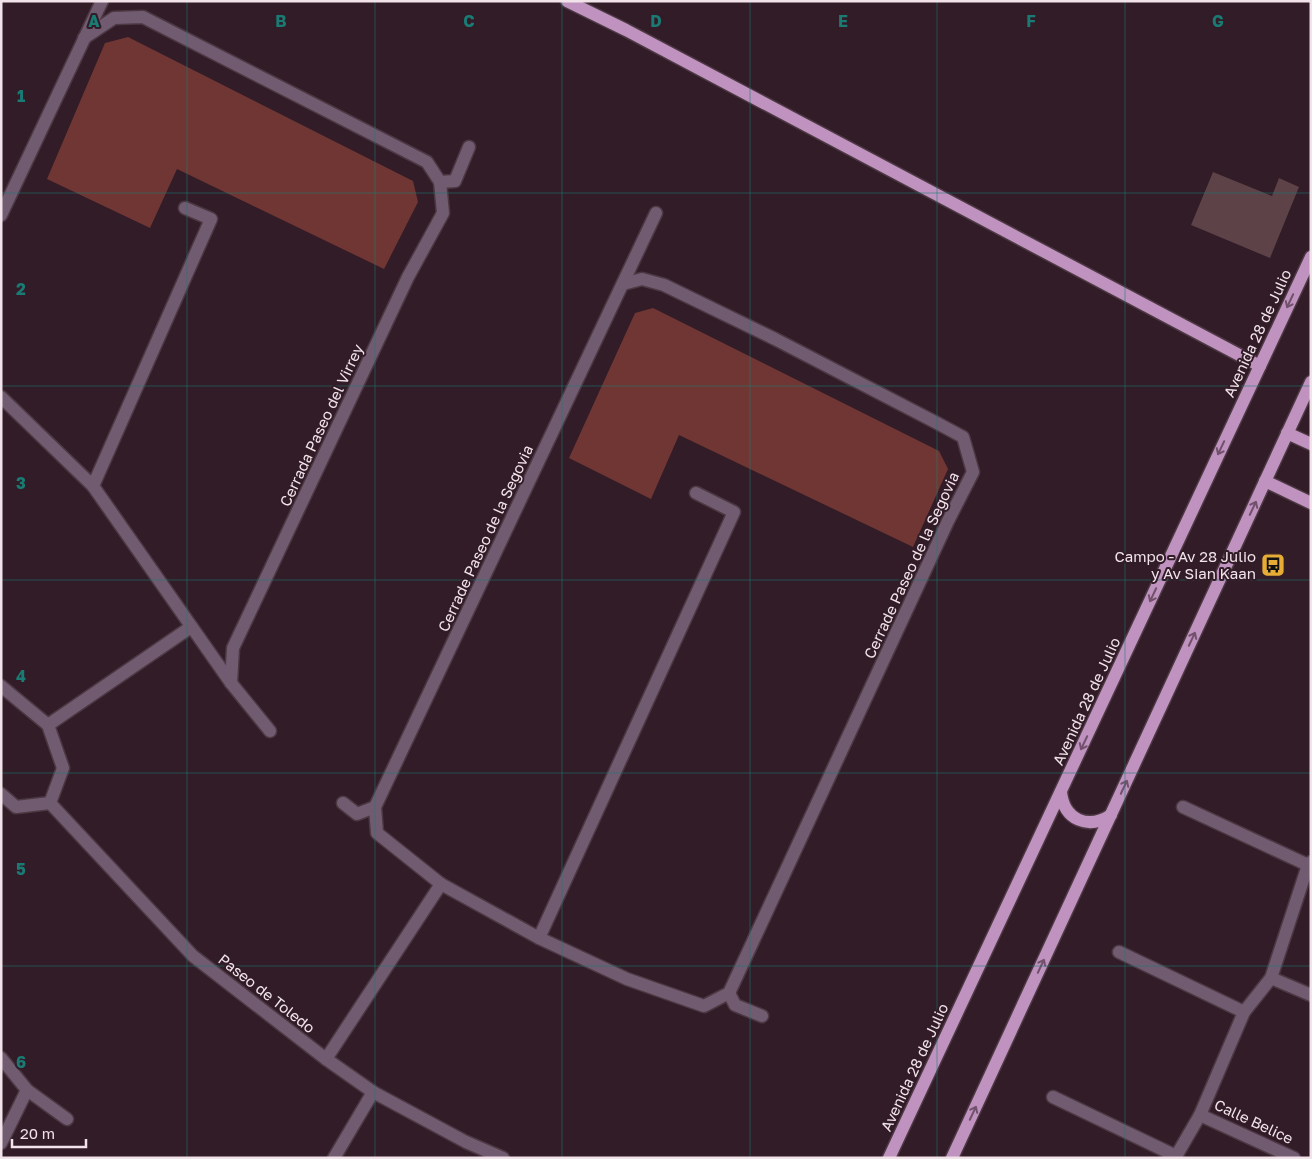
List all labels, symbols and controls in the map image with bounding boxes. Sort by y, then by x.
text: A [88,11,100,31]
text: B [275,11,287,31]
text: C [463,11,475,31]
text: D [650,11,662,31]
text: E [838,11,848,31]
text: F [1026,11,1036,31]
text: G [1212,11,1224,31]
text: 1 [17,86,25,106]
street label: Avenida 28 de Julio [1219,266,1295,400]
text: 2 [16,279,26,299]
one-way arrow [1285,293,1294,308]
street label: Cerrada Paseo del Virrey [275,341,367,509]
one-way arrow [1216,440,1226,455]
street label: Cerrade Paseo de la Segovia [434,442,536,634]
street label: Cerrade Paseo de la Segovia [860,469,962,661]
text: 3 [16,473,26,493]
one-way arrow [1248,500,1258,515]
place label: Campo - Av 28 Julio y Av Sian Kaan [1115,547,1256,582]
bus stop icon: Campo - Av 28 Julio y Av Sian Kaan [1260,552,1286,578]
one-way arrow [1147,587,1157,602]
one-way arrow [1187,632,1197,647]
street label: Avenida 28 de Julio [1048,634,1124,768]
text: 4 [16,666,26,686]
one-way arrow [1079,735,1089,750]
one-way arrow [1119,780,1129,795]
text: 5 [16,859,26,879]
street label: Paseo de Toledo [215,950,319,1036]
one-way arrow [1036,959,1046,974]
street label: Avenida 28 de Julio [876,1000,952,1134]
text: 6 [16,1052,26,1072]
street label: Calle Belice [1212,1095,1297,1147]
one-way arrow [968,1106,978,1121]
scale bar [12,1116,86,1148]
text: 20 m [20,1124,55,1142]

